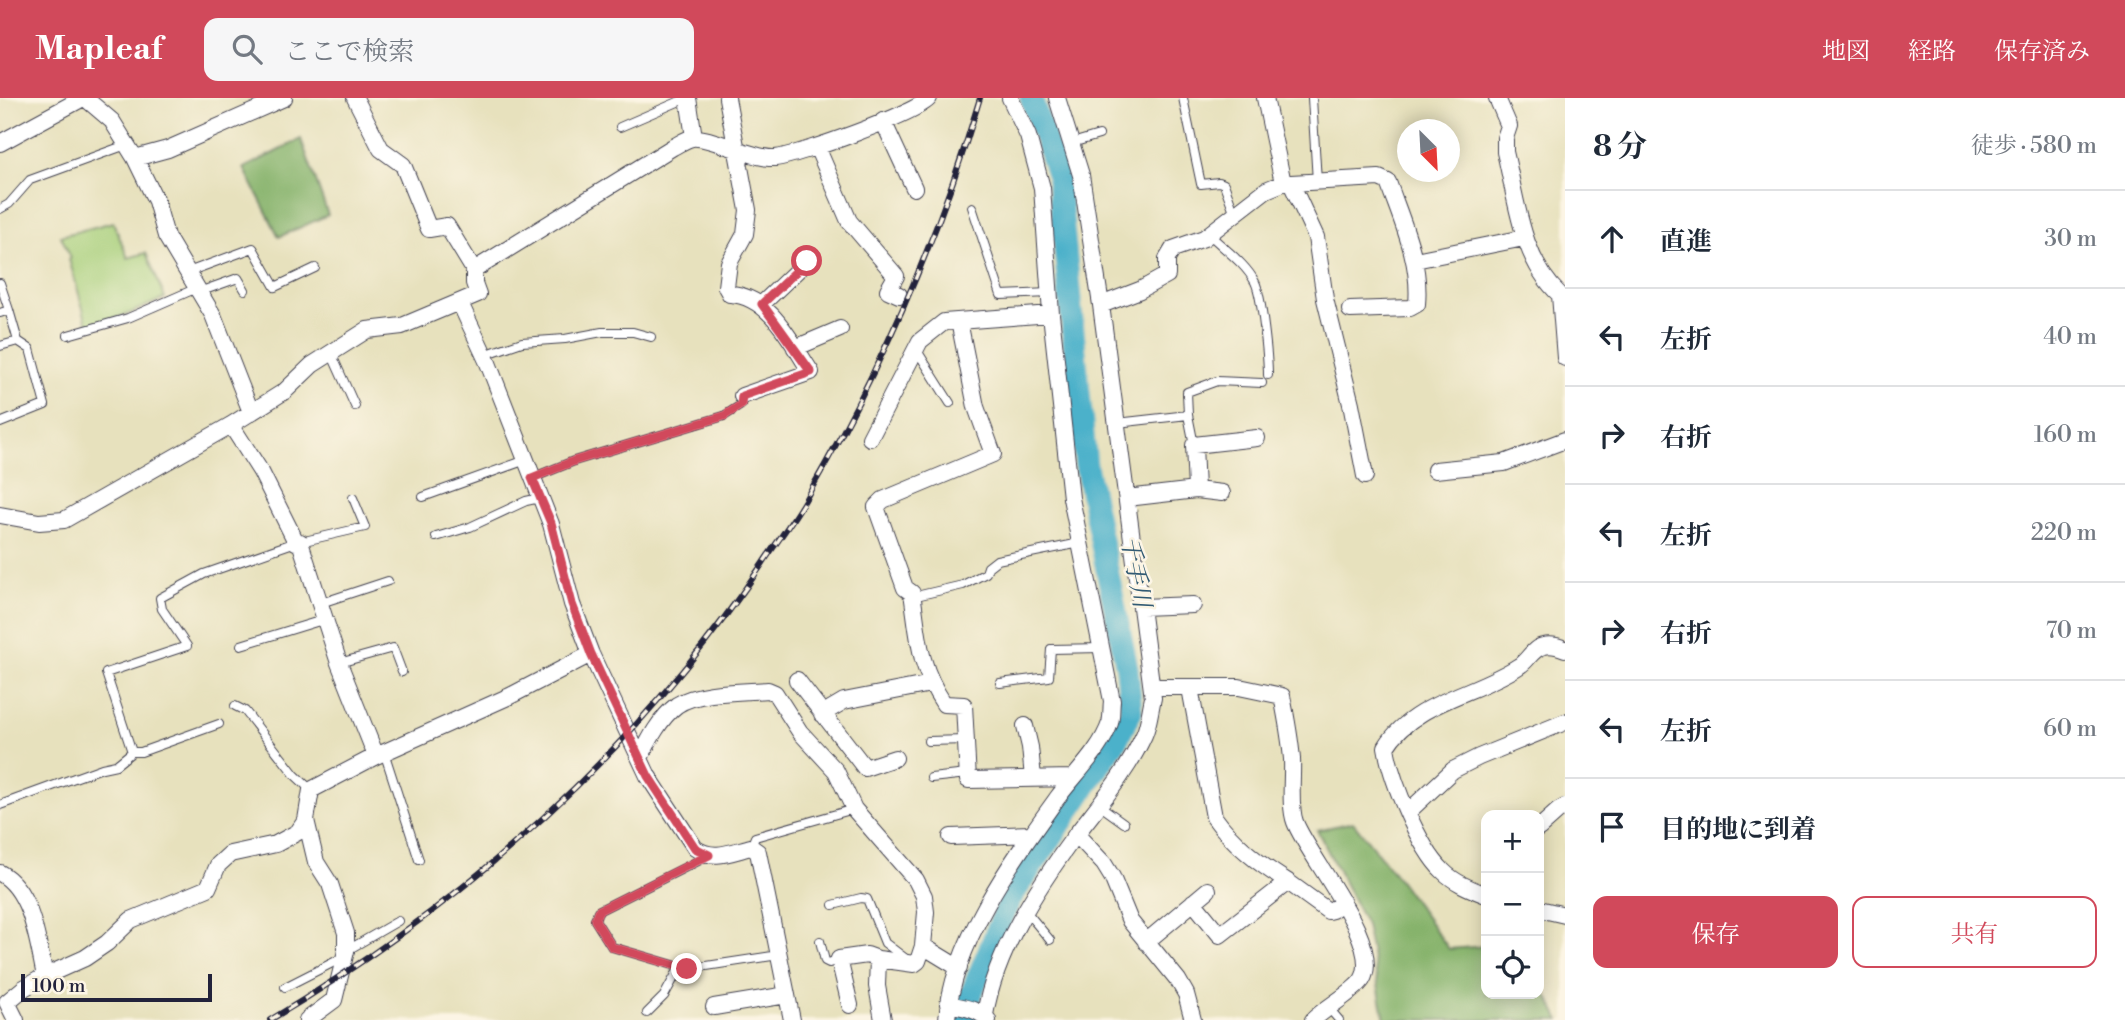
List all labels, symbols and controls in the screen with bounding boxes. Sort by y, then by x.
search box [204,18,694,81]
text: Mapleaf [35,29,162,70]
icon: search [228,30,266,68]
text: ここで検索 [284,36,414,68]
text: 地図 [1822,37,1870,67]
text: 経路 [1908,37,1956,67]
text: 保存済み [1994,37,2090,67]
north arrow [1397,119,1460,182]
text: 8 分 [1593,128,1647,166]
text: 徒歩 · 580 m [1971,132,2097,160]
icon: ahead [1593,220,1631,258]
text: 30 m [2044,225,2097,253]
text: 直進 [1660,226,1712,258]
route start [791,245,822,276]
icon: left [1593,318,1631,356]
text: 40 m [2043,323,2097,351]
text: 左折 [1660,324,1712,356]
icon: right [1593,416,1631,454]
text: 160 m [2034,421,2097,449]
text: 右折 [1660,422,1712,454]
icon: left [1593,514,1631,552]
text: 220 m [2031,519,2097,547]
text: 左折 [1660,520,1712,552]
water label: 千手川 [1113,534,1157,613]
icon: right [1593,612,1631,650]
text: 70 m [2046,617,2097,645]
text: 右折 [1660,618,1712,650]
icon: left [1593,710,1631,748]
text: 60 m [2043,715,2097,743]
text: 左折 [1660,716,1712,748]
icon: arrive [1593,808,1631,846]
map controls [1481,810,1544,999]
button: + [1481,810,1544,873]
text: 目的地に到着 [1660,814,1816,846]
button: − [1481,873,1544,936]
button: 保存 [1593,896,1838,968]
button: 共有 [1852,896,2097,968]
button: locate [1481,936,1544,999]
route end [671,953,702,984]
scale bar [21,971,212,1003]
text: 100 m [32,974,85,998]

